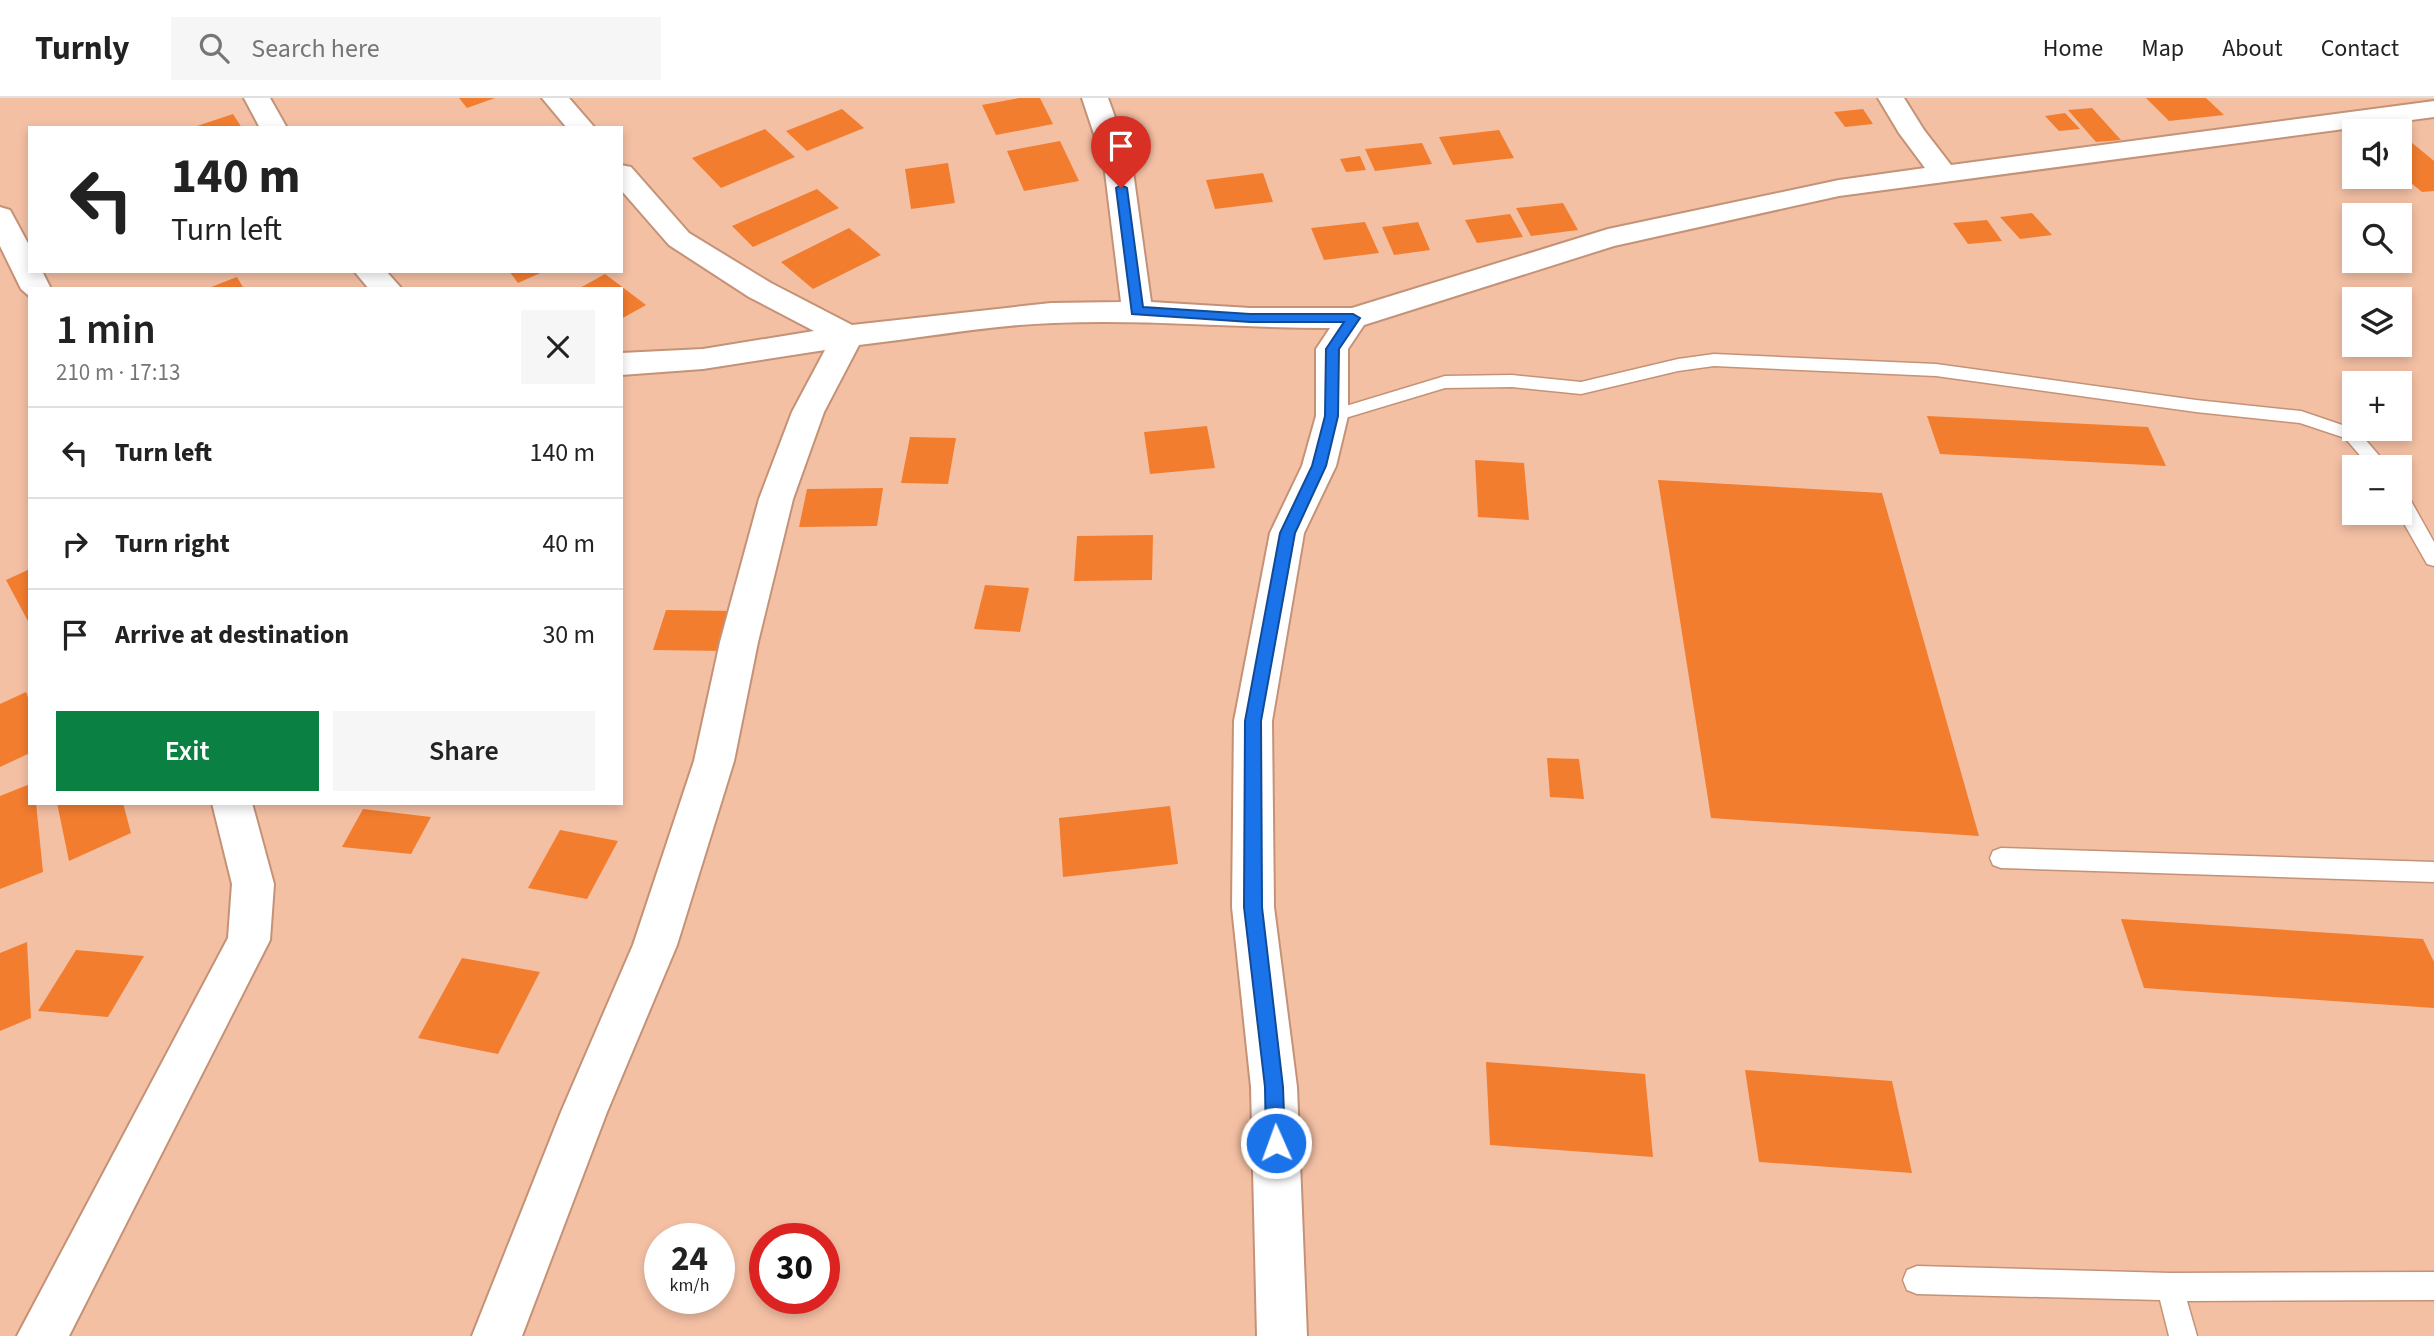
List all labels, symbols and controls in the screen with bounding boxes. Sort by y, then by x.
search box [171,17,661,80]
text: Turnly [35,25,129,72]
icon: search [195,29,233,67]
text: Search here [251,30,380,67]
text: Home [2043,31,2103,66]
text: Map [2141,31,2184,66]
text: About [2222,31,2283,66]
text: Contact [2321,31,2399,66]
pin [1091,116,1151,188]
map controls [2342,119,2412,525]
button: sound [2342,119,2412,189]
icon: arrive [1102,127,1140,165]
text: 140 m [171,142,300,212]
icon: left [56,154,147,245]
button: search [2342,203,2412,273]
text: Turn left [171,207,282,253]
button: layers [2342,287,2412,357]
text: 1 min [56,300,156,360]
button: close [521,310,595,384]
text: 210 m · 17:13 [56,356,180,389]
button: + [2342,371,2412,441]
icon: left [56,434,94,472]
text: Turn left [115,434,212,471]
text: 140 m [529,434,595,471]
button: − [2342,455,2412,525]
icon: right [56,525,94,563]
text: Turn right [115,525,230,562]
text: 40 m [542,525,595,562]
icon: arrive [56,616,94,654]
text: Arrive at destination [115,616,349,653]
text: 30 m [542,616,595,653]
button: Exit [56,711,319,791]
button: Share [333,711,595,791]
position arrow [1239,1106,1313,1180]
speed limit sign: 30 [749,1223,840,1314]
text: 24 [671,1234,708,1284]
text: km/h [670,1273,709,1298]

